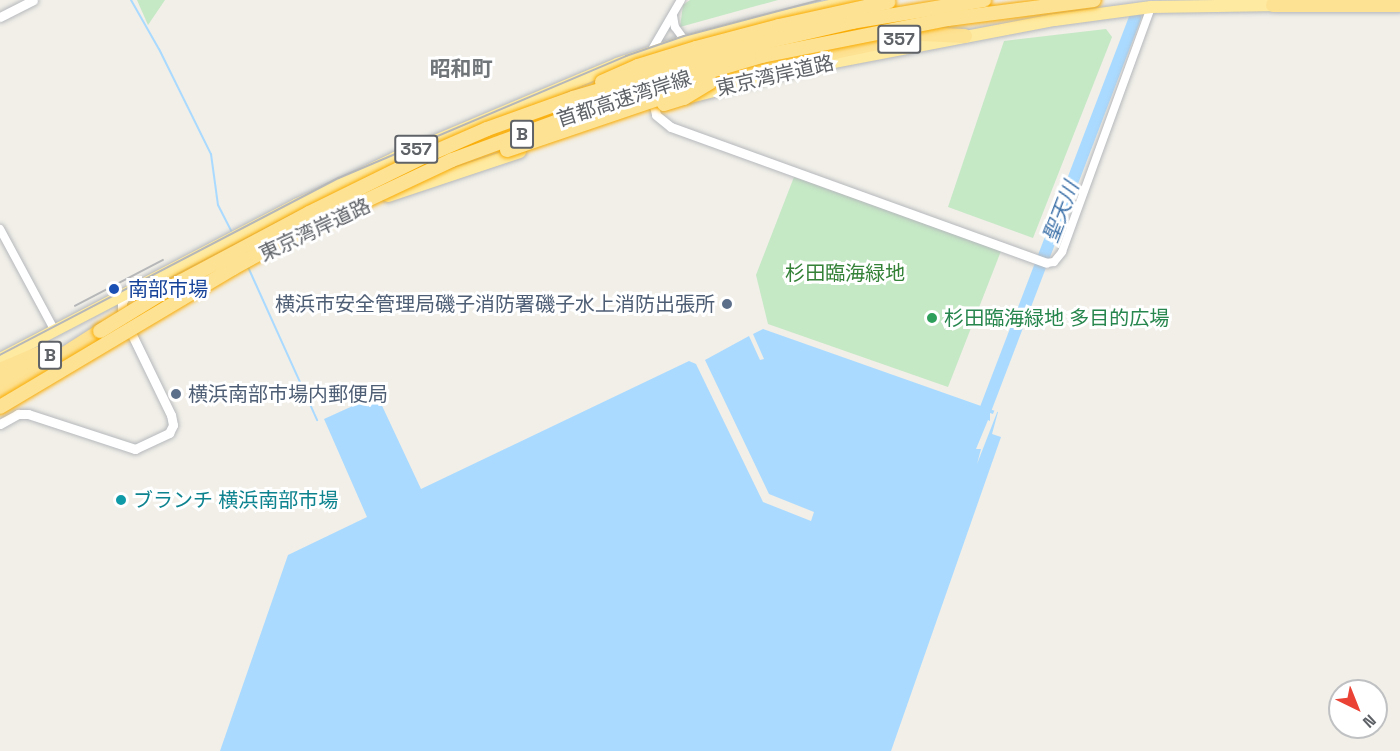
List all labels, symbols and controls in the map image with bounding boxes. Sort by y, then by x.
road number: 357 [876,24,922,54]
street label: 東京湾岸道路 [714,51,836,101]
district label: 昭和町 [430,56,492,82]
street label: 首都高速湾岸線 [554,66,694,132]
road number: B [510,119,534,149]
road number: 357 [394,134,438,164]
water label: 聖天川 [1038,178,1084,246]
street label: 東京湾岸道路 [256,194,374,266]
park label: 杉田臨海緑地 [785,261,905,285]
place label: 南部市場 [128,277,208,301]
marker: 南部市場 [105,280,123,298]
place label: 横浜市安全管理局磯子消防署磯子水上消防出張所 [275,292,715,316]
marker: 横浜市安全管理局磯子消防署磯子水上消防出張所 [720,297,734,311]
place label: 杉田臨海緑地 多目的広場 [944,306,1169,330]
marker: 杉田臨海緑地 多目的広場 [925,311,939,325]
road number: B [38,340,62,370]
place label: 横浜南部市場内郵便局 [188,382,388,406]
marker: 横浜南部市場内郵便局 [169,387,183,401]
place label: ブランチ 横浜南部市場 [133,488,338,512]
marker: ブランチ 横浜南部市場 [114,493,128,507]
north arrow [1328,679,1388,739]
text: N [1358,710,1380,732]

